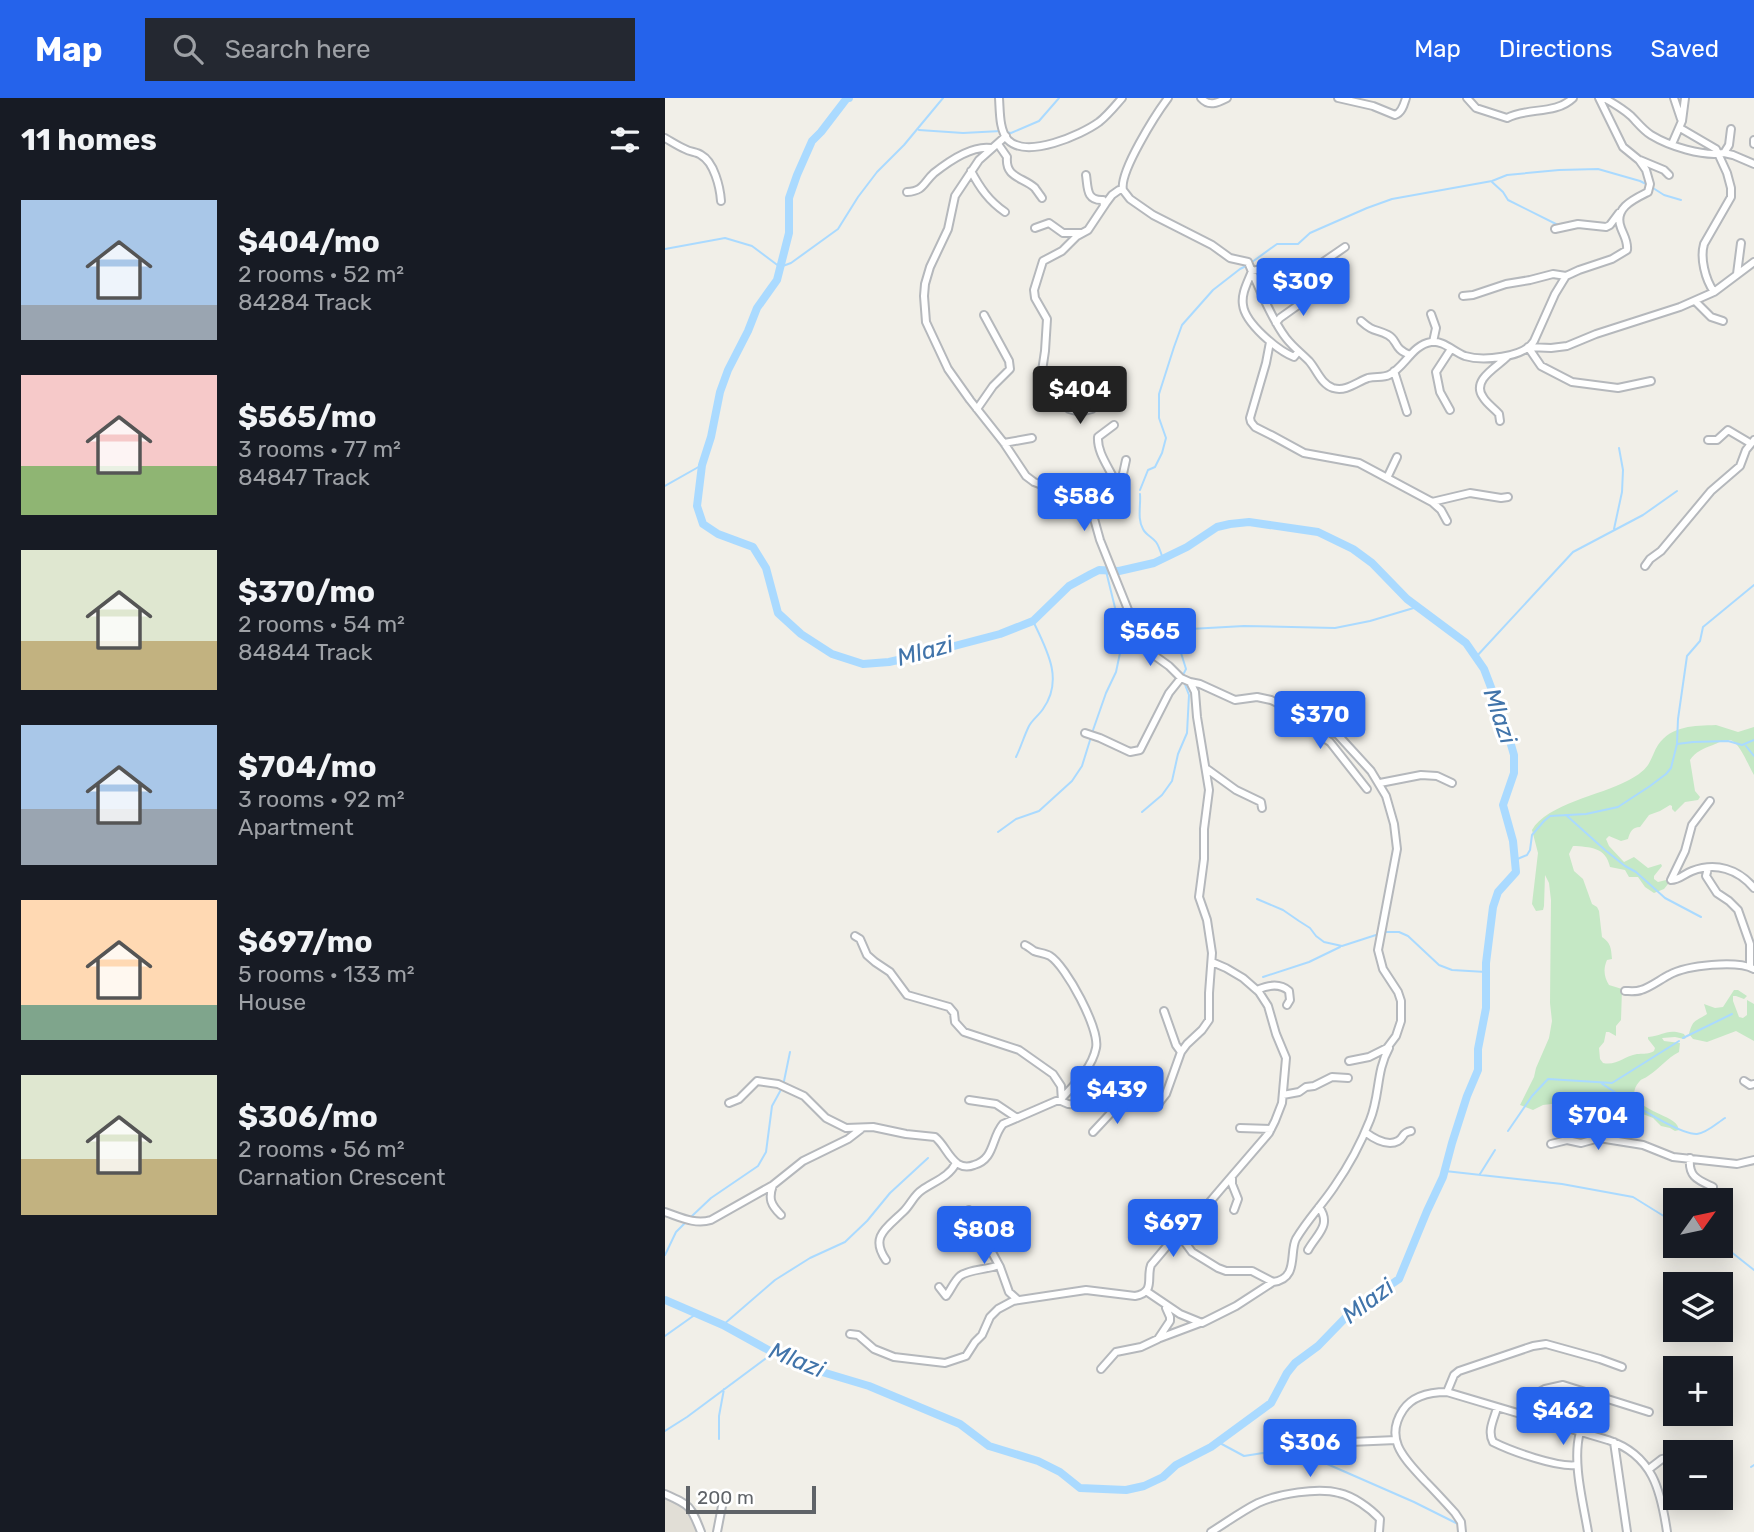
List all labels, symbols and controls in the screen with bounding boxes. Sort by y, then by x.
search box [145,18,635,81]
text: Map [35,30,103,69]
icon: search [169,30,207,68]
text: Search here [225,34,370,65]
text: Map [1414,35,1461,63]
text: Directions [1499,35,1612,63]
text: Saved [1650,35,1719,63]
icon: filters [606,121,644,159]
text: 11 homes [21,122,157,158]
text: $404/mo [238,224,380,260]
icon: home [77,228,161,312]
pin: $309 [1262,258,1344,318]
text: 2 rooms · 52 m² [238,260,404,288]
text: $309 [1273,267,1333,295]
text: 84284 Track [238,288,372,316]
pin: $404 [1039,366,1121,426]
text: $404 [1049,375,1111,403]
text: $565/mo [238,399,377,435]
icon: home [77,403,161,487]
text: 3 rooms · 77 m² [238,435,401,463]
text: 84847 Track [238,463,370,491]
pin: $586 [1043,474,1125,533]
text: $586 [1054,482,1114,510]
text: $370/mo [238,574,375,610]
icon: home [77,578,161,662]
pin: $565 [1109,608,1191,668]
text: 2 rooms · 54 m² [238,610,405,638]
text: $565 [1120,617,1180,645]
water label: Mlazi [894,630,957,672]
text: 84844 Track [238,638,372,666]
water label: Mlazi [1477,684,1523,749]
pin: $370 [1279,692,1361,751]
text: $370 [1290,700,1350,728]
text: $704/mo [238,749,376,785]
icon: home [77,753,161,837]
text: 3 rooms · 92 m² [238,785,404,813]
text: Apartment [238,813,354,841]
text: $697/mo [238,924,373,960]
icon: home [77,928,161,1012]
text: 5 rooms · 133 m² [238,960,415,988]
text: House [238,988,306,1016]
pin: $439 [1076,1066,1158,1126]
text: $439 [1087,1075,1147,1103]
pin: $704 [1557,1093,1639,1152]
text: $306/mo [238,1099,378,1135]
text: $704 [1568,1101,1628,1129]
icon: home [77,1103,161,1187]
text: 2 rooms · 56 m² [238,1135,405,1163]
text: Carnation Crescent [238,1163,445,1191]
north arrow [1663,1188,1733,1258]
map controls [1663,1188,1733,1510]
pin: $697 [1132,1200,1214,1259]
pin: $808 [943,1206,1025,1266]
text: $697 [1144,1208,1202,1236]
text: $808 [953,1215,1015,1243]
water label: Mlazi [1337,1272,1400,1329]
button: layers [1663,1272,1733,1342]
water label: Mlazi [765,1336,830,1384]
button: + [1663,1356,1733,1426]
pin: $462 [1522,1388,1604,1447]
text: $462 [1533,1396,1594,1424]
pin: $306 [1269,1420,1351,1479]
text: $306 [1279,1428,1341,1456]
button: − [1663,1440,1733,1510]
scale bar [686,1483,815,1515]
text: 200 m [697,1486,754,1509]

